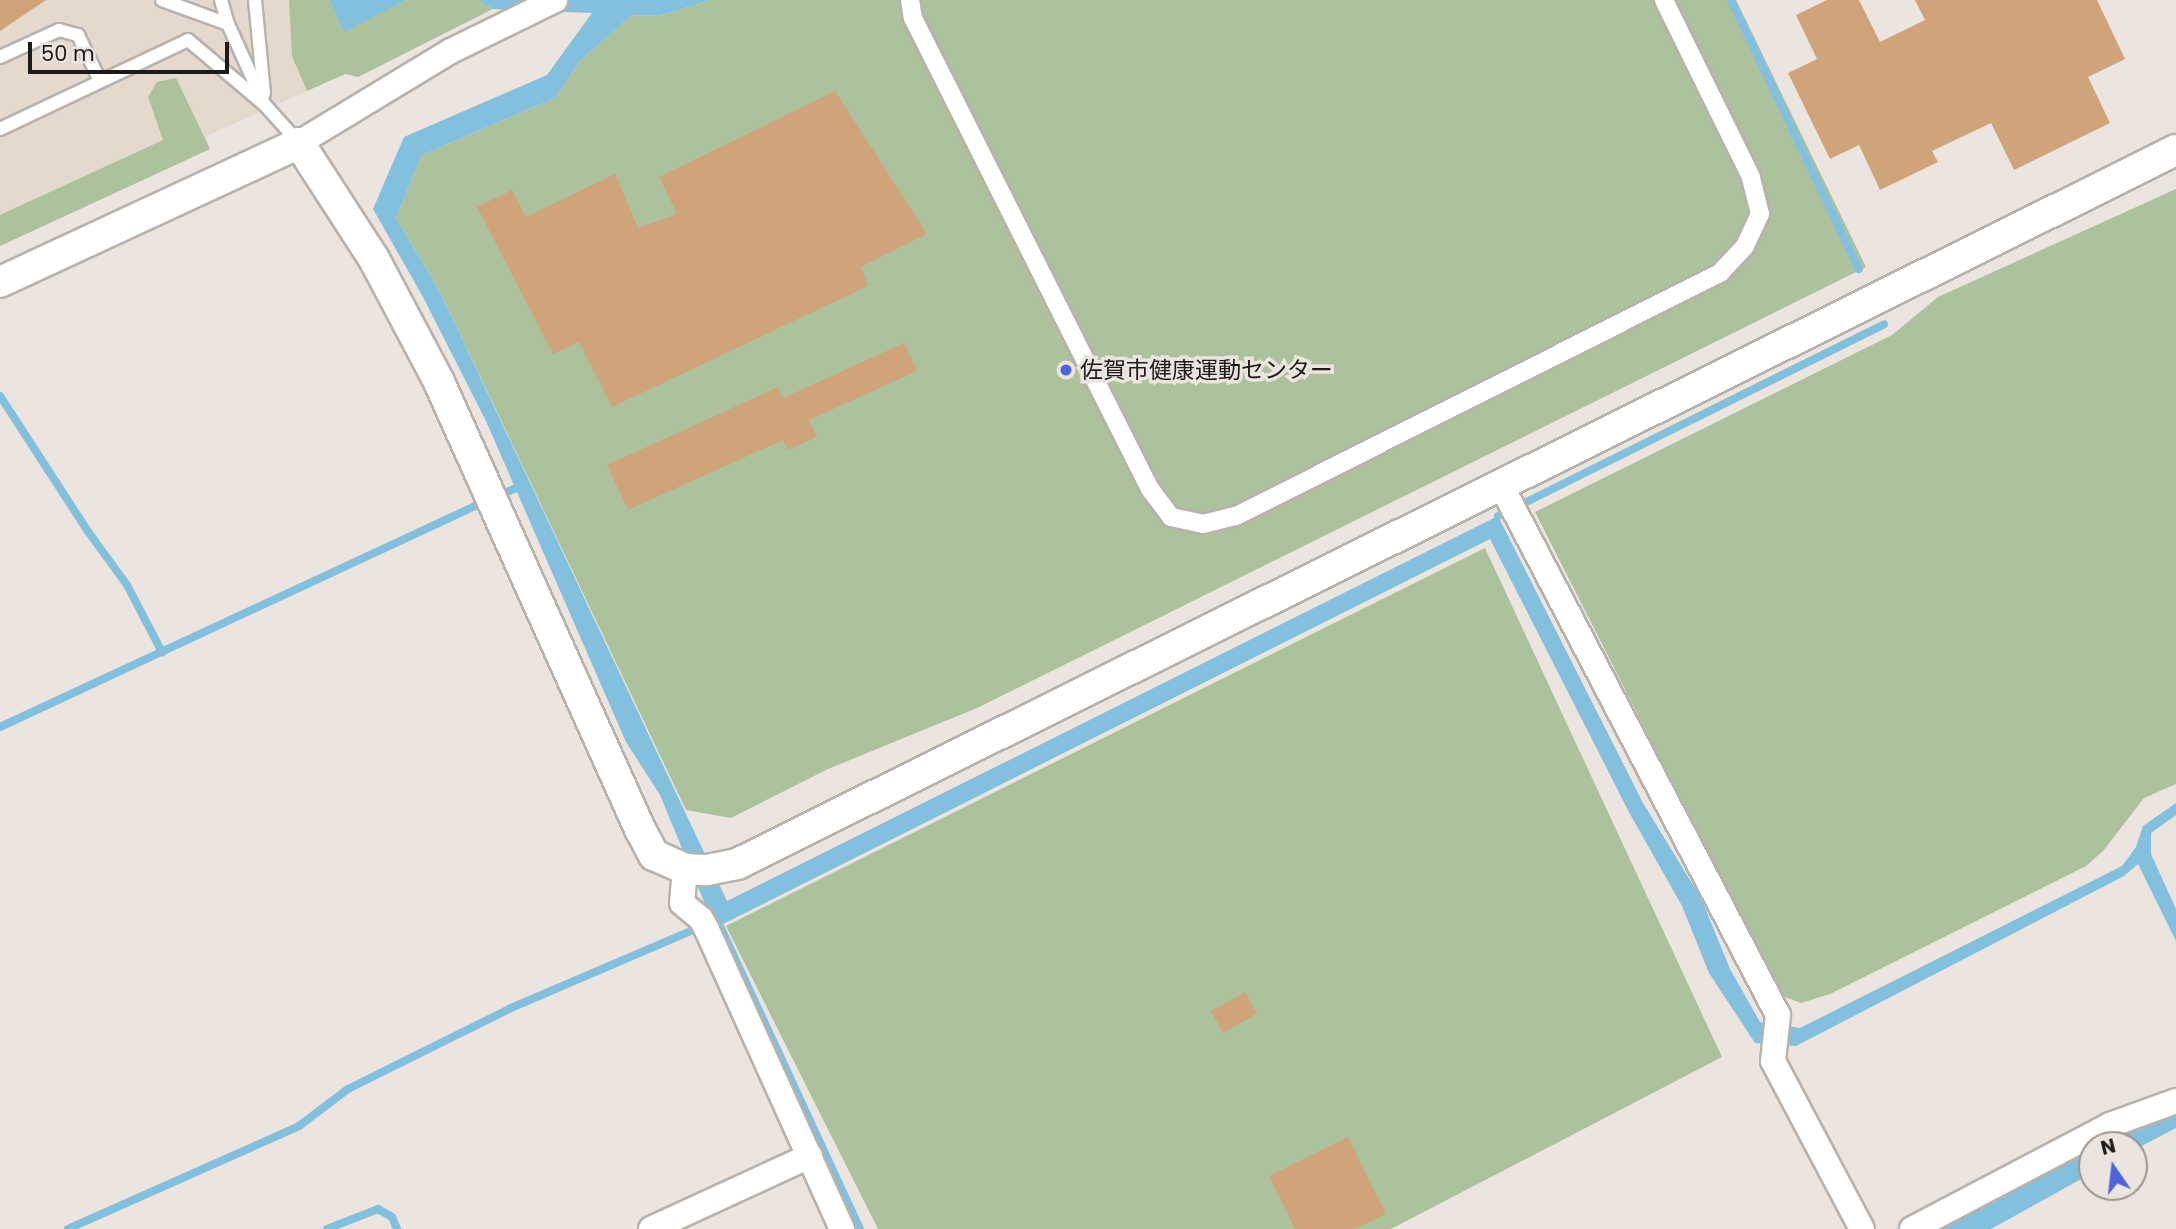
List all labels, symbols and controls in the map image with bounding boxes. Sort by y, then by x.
scale bar [32,28,233,72]
text: 50 m [41,39,95,68]
place label: 佐賀市健康運動センター [1080,356,1333,384]
marker: 佐賀市健康運動センター [1058,362,1074,378]
north arrow [2078,1131,2148,1201]
text: N [2098,1132,2118,1162]

